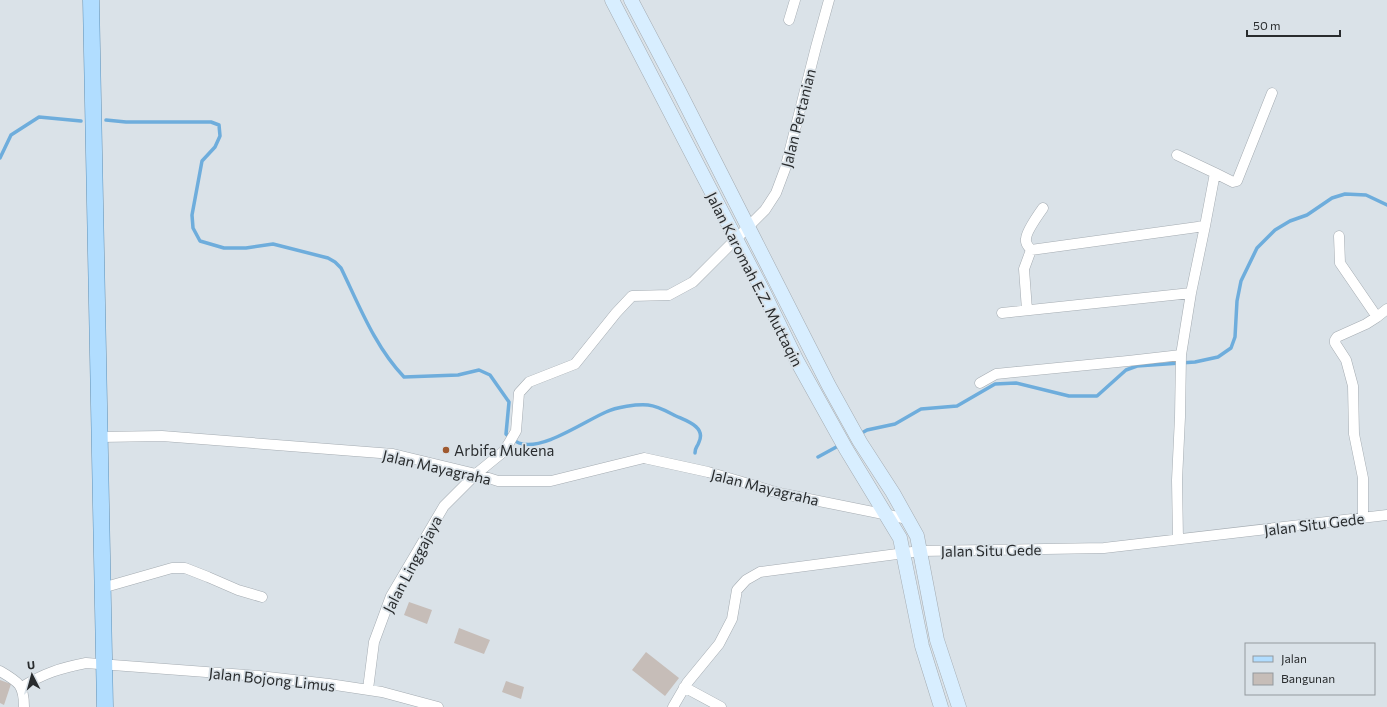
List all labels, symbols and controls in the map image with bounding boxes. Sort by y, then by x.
scale bar [1247,12,1340,38]
text: 50 m [1253,18,1281,32]
street label: Jalan Pertanian [777,67,819,169]
street label: Jalan Karomah E.Z. Muttaqin [703,189,807,369]
place label: Arbifa Mukena [454,441,554,459]
marker: Arbifa Mukena [441,445,451,455]
street label: Jalan Mayagraha [381,446,493,488]
street label: Jalan Mayagraha [709,465,821,509]
street label: Jalan Situ Gede [1263,509,1365,539]
street label: Jalan Linggajaya [379,512,445,616]
street label: Jalan Situ Gede [940,540,1042,560]
legend [1245,643,1375,695]
text: Jalan [1281,651,1307,666]
north arrow [12,655,52,695]
text: U [26,658,36,671]
street label: Jalan Bojong Limus [208,663,336,695]
text: Bangunan [1281,671,1335,685]

